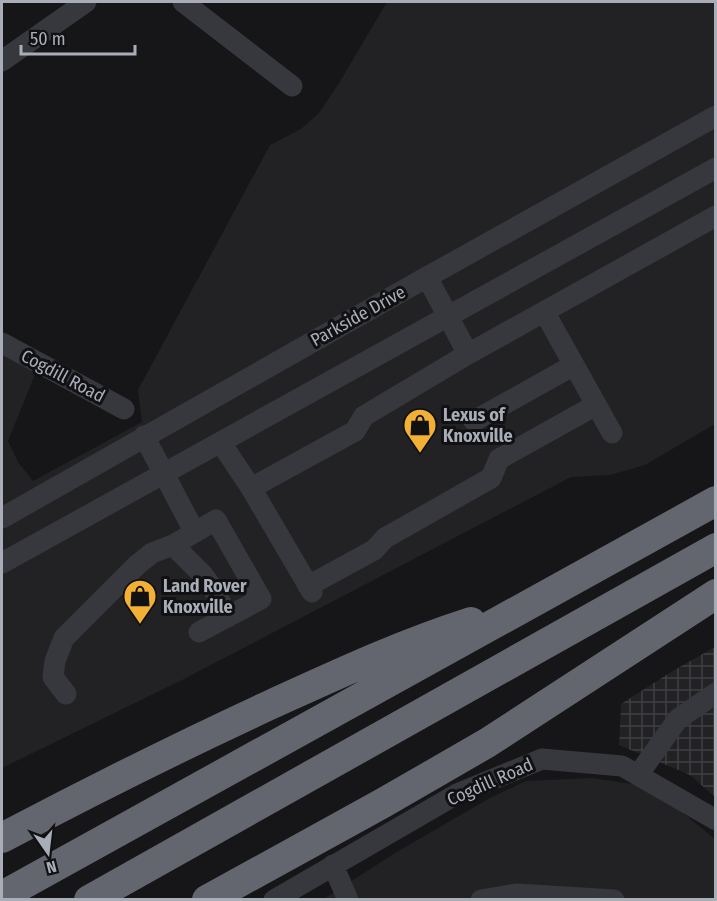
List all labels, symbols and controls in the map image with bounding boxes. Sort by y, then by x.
scale bar [21,18,135,56]
text: 50 m [30,28,66,50]
street label: Parkside Drive [307,281,409,351]
street label: Cogdill Road [17,345,109,407]
place label: Lexus of Knoxville [443,404,513,447]
shop icon: Lexus of Knoxville [402,407,438,454]
place label: Land Rover Knoxville [163,575,247,618]
shop icon: Land Rover Knoxville [122,578,158,625]
street label: Cogdill Road [444,753,536,811]
north arrow [18,823,78,883]
text: N [45,857,58,877]

